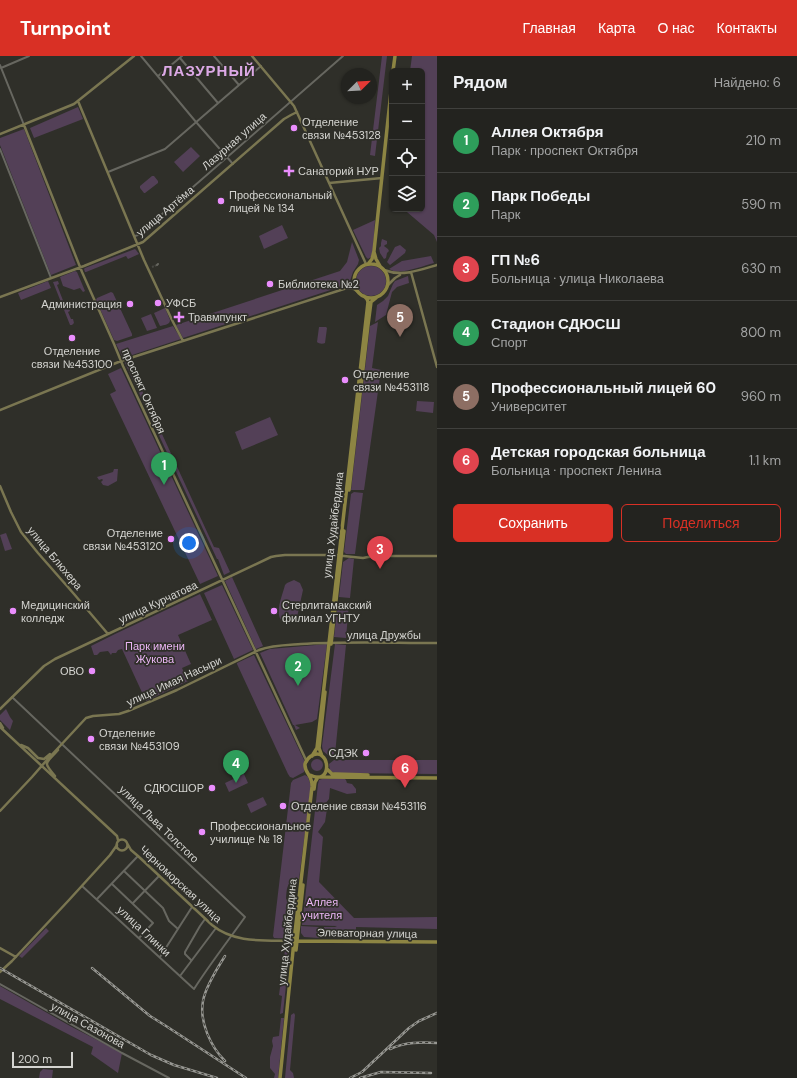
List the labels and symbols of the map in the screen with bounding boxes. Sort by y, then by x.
district label: ЛАЗУРНЫЙ [162,61,256,81]
north arrow [341,68,377,104]
street label: Лазурная улица [199,109,270,173]
place label: Отделение связи №453128 [302,115,381,142]
marker: Отделение связи №453128 [289,123,299,133]
place label: Санаторий НУР [298,164,379,178]
marker: Санаторий НУР [283,165,295,177]
street label: улица Артёма [133,182,197,239]
place label: Профессиональный лицей № 134 [229,188,332,215]
marker: Профессиональный лицей № 134 [216,196,226,206]
place label: Библиотека №2 [278,277,359,291]
marker: Библиотека №2 [265,279,275,289]
place label: УФСБ [166,296,196,310]
place label: Администрация [41,297,122,311]
marker: УФСБ [153,298,163,308]
marker: Администрация [125,299,135,309]
pin: 5 [387,304,413,337]
place label: Травмпункт [188,310,247,324]
marker: Травмпункт [173,311,185,323]
marker: Отделение связи №453100 [67,333,77,343]
place label: Отделение связи №453100 [31,344,113,371]
street label: проспект Октября [119,346,169,436]
place label: Отделение связи №453118 [353,367,429,394]
marker: Отделение связи №453118 [340,375,350,385]
pin: 1 [151,452,177,485]
street label: улица Худайбердина [320,470,347,579]
street label: улица Блюхера [24,523,86,593]
place label: Отделение связи №453120 [83,526,163,553]
your location [179,533,199,553]
marker: Отделение связи №453120 [166,534,176,544]
pin: 3 [367,536,393,569]
street label: улица Курчатова [116,577,200,626]
place label: Медицинский колледж [21,598,90,625]
place label: Стерлитамакский филиал УГНТУ [282,598,372,625]
marker: Медицинский колледж [8,606,18,616]
marker: Стерлитамакский филиал УГНТУ [269,606,279,616]
street label: улица Дружбы [347,628,421,642]
park label: Парк имени Жукова [125,639,185,666]
street label: улица Имая Насыри [124,653,224,709]
pin: 2 [285,653,311,686]
place label: ОВО [60,664,84,678]
marker: ОВО [87,666,97,676]
place label: Отделение связи №453109 [99,726,180,753]
marker: Отделение связи №453109 [86,734,96,744]
place label: СДЭК [329,746,359,760]
marker: СДЭК [361,748,371,758]
pin: 4 [223,750,249,783]
pin: 6 [392,755,418,788]
place label: СДЮСШОР [144,781,204,795]
street label: улица Льва Толстого [116,782,202,866]
marker: СДЮСШОР [207,783,217,793]
place label: Отделение связи №453116 [291,799,427,813]
marker: Отделение связи №453116 [278,801,288,811]
place label: Профессиональное училище № 18 [210,819,311,846]
marker: Профессиональное училище № 18 [197,827,207,837]
street label: Черноморская улица [137,842,226,926]
street label: улица Худайбердина [274,877,300,986]
park label: Аллея учителя [302,895,342,922]
street label: улица Глинки [114,903,174,959]
street label: Элеваторная улица [317,925,418,941]
street label: улица Сазонова [49,999,128,1051]
scale bar [12,1050,73,1069]

